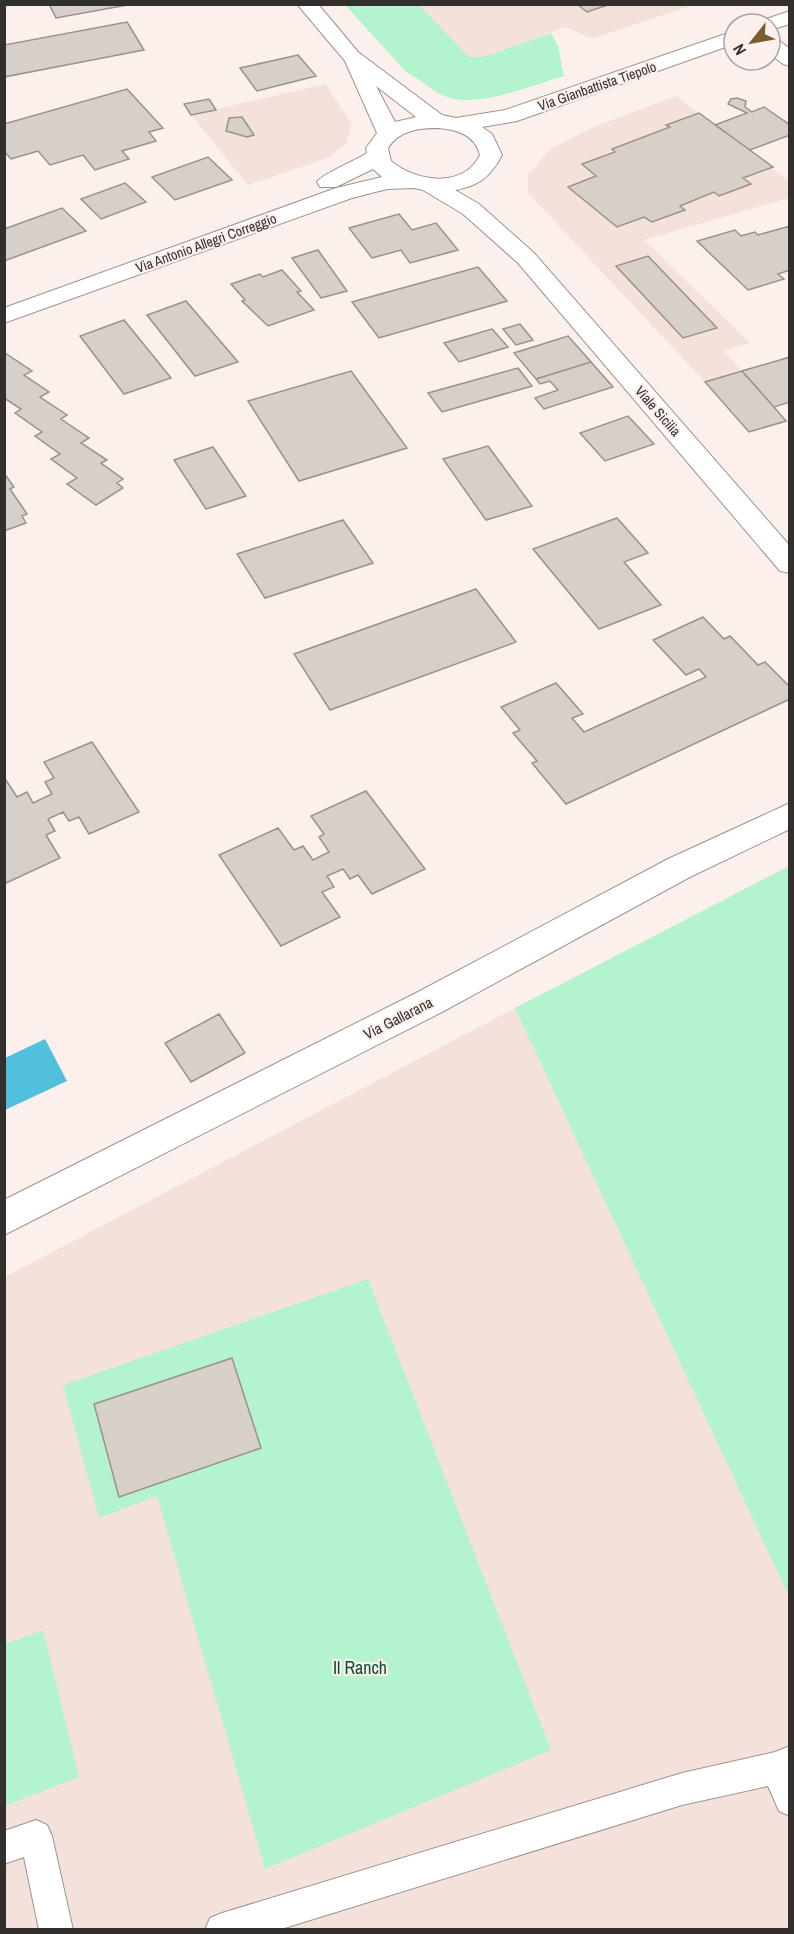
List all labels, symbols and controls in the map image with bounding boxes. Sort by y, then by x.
north arrow [722,12,782,72]
text: N [727,40,751,59]
street label: Via Gianbattista Tiepolo [536,57,658,115]
street label: Via Antonio Allegri Correggio [133,209,279,277]
street label: Viale Sicilia [631,382,685,440]
street label: Via Gallarana [360,992,436,1044]
park label: Il Ranch [333,1655,387,1680]

